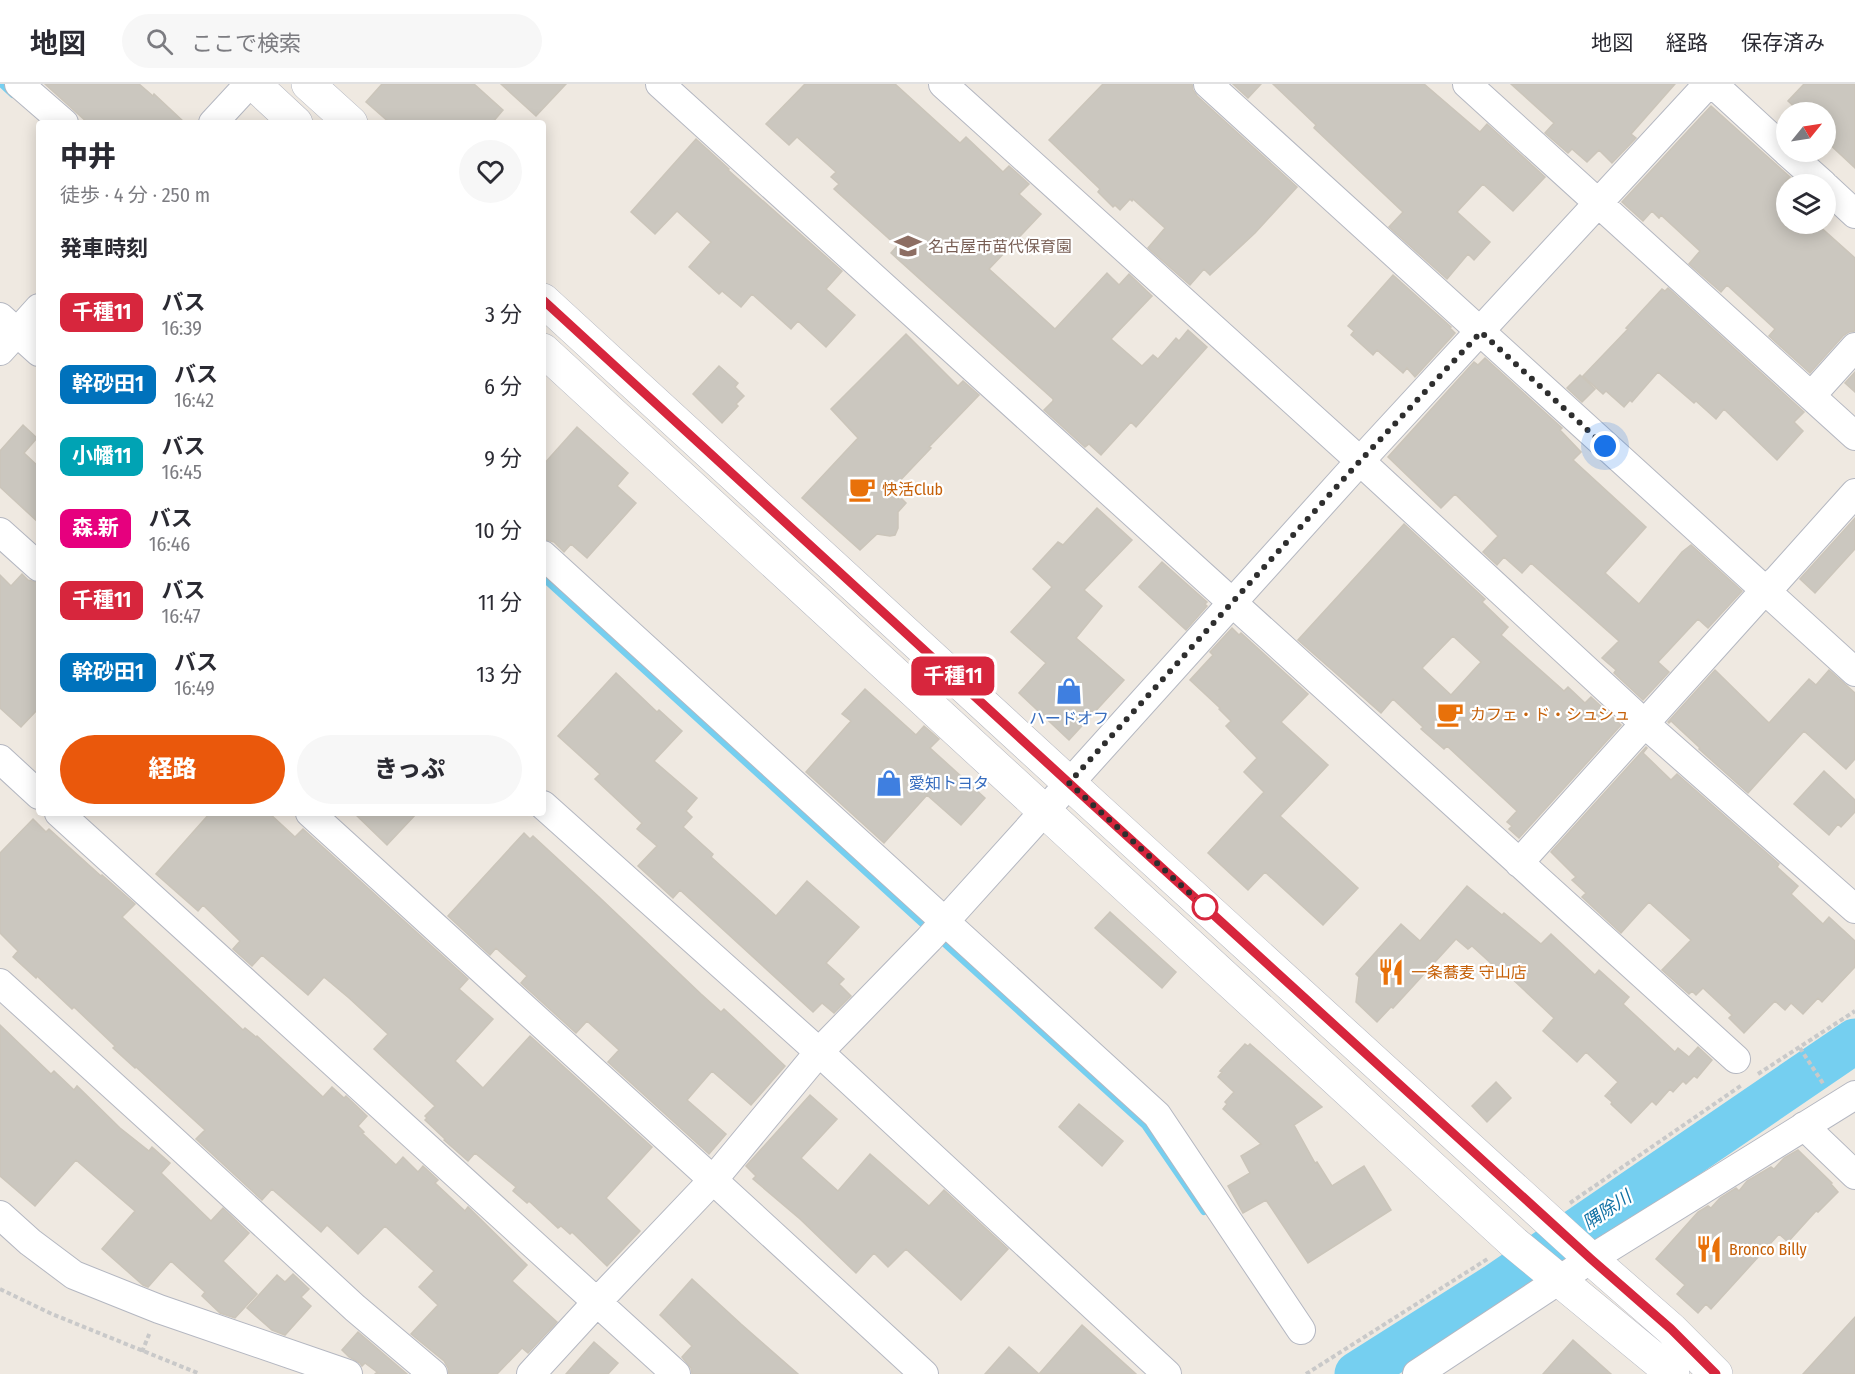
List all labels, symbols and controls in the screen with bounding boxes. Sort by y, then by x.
search box [122,14,542,68]
icon: search [143,25,176,58]
text: 地図 [30,27,86,60]
text: ここで検索 [191,30,301,57]
text: 地図 [1591,30,1633,56]
text: 経路 [1666,30,1708,56]
text: 保存済み [1741,30,1825,56]
north arrow [1776,102,1836,162]
map controls [1776,102,1836,234]
text: 中井 [60,140,116,173]
button: heart [459,140,522,203]
button: layers [1776,174,1836,234]
text: 徒歩 · 4 分 · 250 m [60,183,210,207]
school or university icon: 名古屋市苗代保育園 [893,231,923,261]
text: 発車時刻 [60,235,148,262]
place label: 名古屋市苗代保育園 [928,237,1072,256]
text: バス [161,289,205,316]
text: 千種11 [72,299,131,325]
text: 3 分 [485,301,522,328]
text: 16:39 [161,316,202,340]
text: バス [174,361,218,388]
text: 幹砂田1 [72,371,144,397]
text: 6 分 [484,373,522,400]
text: 16:42 [174,388,214,412]
your location [1590,431,1620,461]
text: バス [161,433,205,460]
text: 小幡11 [72,443,131,469]
text: 9 分 [484,445,522,472]
text: 16:45 [161,460,202,484]
cafe icon: 快活Club [847,474,877,504]
place label: 快活Club [882,480,943,499]
text: バス [149,505,193,532]
text: 森.新 [72,515,119,541]
text: 10 分 [475,517,522,544]
text: 16:46 [149,532,190,556]
text: バス [161,577,205,604]
text: 千種11 [72,587,131,613]
text: 11 分 [478,589,522,616]
text: 16:47 [161,604,201,628]
text: バス [174,649,218,676]
line badge: 千種11 [911,656,995,696]
text: 幹砂田1 [72,659,144,685]
text: 13 分 [476,661,522,688]
text: 千種11 [923,663,983,689]
text: 16:49 [174,676,215,700]
shop icon: ハードオフ [1054,676,1084,706]
cafe icon: カフェ・ド・シュシュ [1435,699,1465,729]
place label: カフェ・ド・シュシュ [1470,705,1630,724]
place label: ハードオフ [1029,709,1109,728]
button: 経路 [60,735,285,804]
button: きっぷ [297,735,522,804]
shop icon: 愛知トヨタ [874,768,904,798]
place label: 愛知トヨタ [909,774,989,793]
unlabelled marker [1192,894,1218,920]
restaurant icon: 一条蕎麦 守山店 [1376,957,1406,987]
place label: 一条蕎麦 守山店 [1411,963,1527,982]
water label: 隅除川 [1578,1185,1637,1234]
restaurant icon: Bronco Billy [1694,1234,1724,1264]
place label: Bronco Billy [1729,1240,1808,1259]

